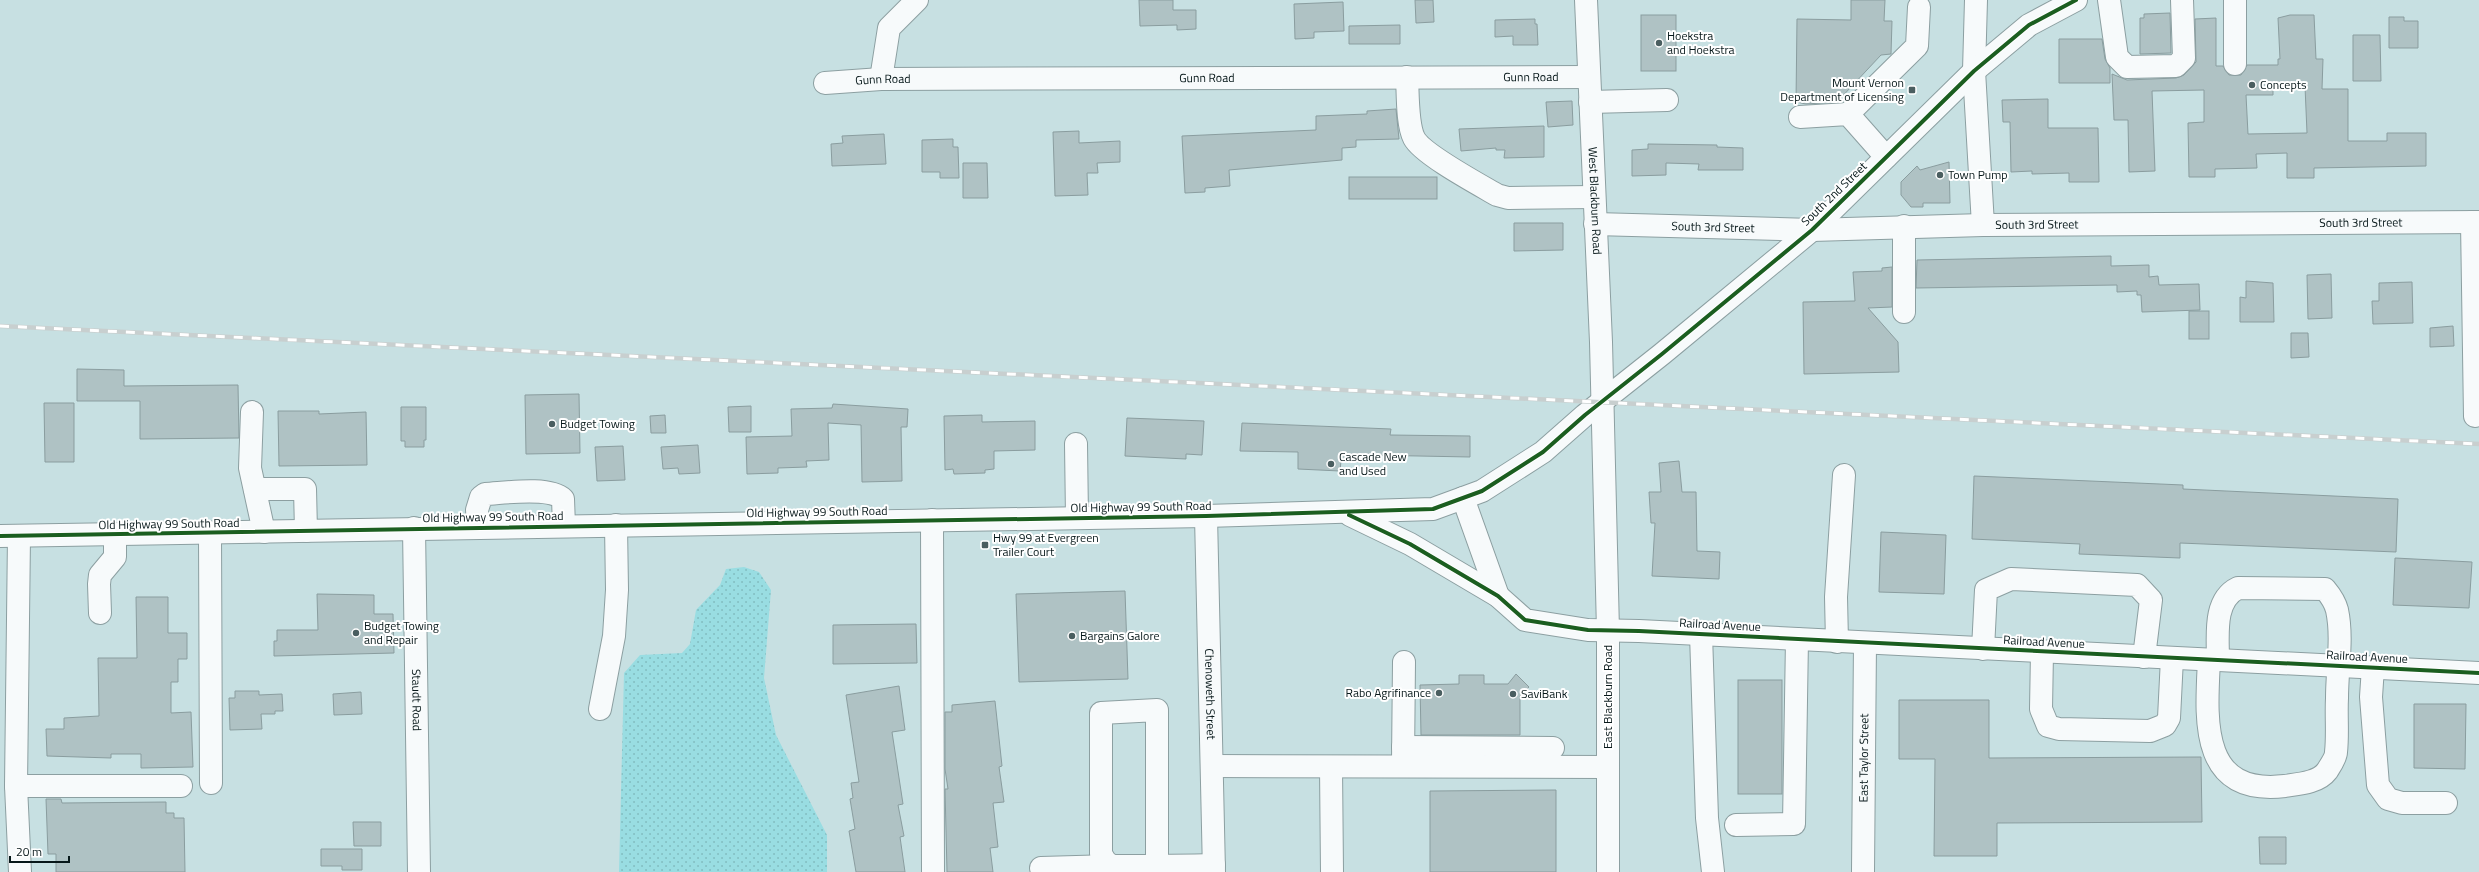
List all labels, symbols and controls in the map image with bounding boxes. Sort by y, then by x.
place label: Hoekstra and Hoekstra [1667,26,1735,59]
marker: Hoekstra and Hoekstra [1654,38,1664,48]
street label: Gunn Road [1503,67,1559,86]
street label: Gunn Road [1179,68,1235,87]
street label: Gunn Road [855,69,911,90]
place label: Mount Vernon Department of Licensing [1780,73,1904,106]
place label: Concepts [2260,75,2307,94]
marker: Concepts [2247,80,2257,90]
marker: Mount Vernon Department of Licensing [1907,85,1917,95]
street label: West Blackburn Road [1583,146,1607,255]
street label: South 2nd Street [1796,157,1872,230]
place label: Town Pump [1948,165,2008,184]
marker: Town Pump [1935,170,1945,180]
street label: South 3rd Street [2319,212,2403,232]
street label: South 3rd Street [1995,214,2079,234]
street label: South 3rd Street [1671,216,1756,237]
place label: Budget Towing [560,414,635,433]
marker: Budget Towing [547,419,557,429]
place label: Cascade New and Used [1339,447,1407,480]
marker: Cascade New and Used [1326,459,1336,469]
street label: Old Highway 99 South Road [1070,496,1212,517]
street label: Old Highway 99 South Road [746,501,888,522]
street label: Old Highway 99 South Road [422,506,564,527]
street label: Old Highway 99 South Road [98,513,240,534]
place label: Hwy 99 at Evergreen Trailer Court [993,528,1099,561]
marker: Hwy 99 at Evergreen Trailer Court [980,540,990,550]
street label: Railroad Avenue [1679,613,1761,636]
place label: Budget Towing and Repair [364,616,439,649]
place label: Bargains Galore [1080,626,1160,645]
marker: Budget Towing and Repair [351,628,361,638]
street label: Railroad Avenue [2003,630,2085,653]
marker: Bargains Galore [1067,631,1077,641]
street label: East Blackburn Road [1598,645,1617,749]
street label: Railroad Avenue [2326,645,2408,668]
street label: Chenoweth Street [1200,648,1221,741]
street label: Staudt Road [407,669,427,731]
place label: Rabo Agrifinance [1346,683,1431,702]
place label: SaviBank [1521,684,1568,703]
marker: Rabo Agrifinance [1434,688,1444,698]
marker: SaviBank [1508,689,1518,699]
street label: East Taylor Street [1854,713,1873,803]
scale bar [10,838,69,864]
text: 20 m [16,842,42,861]

